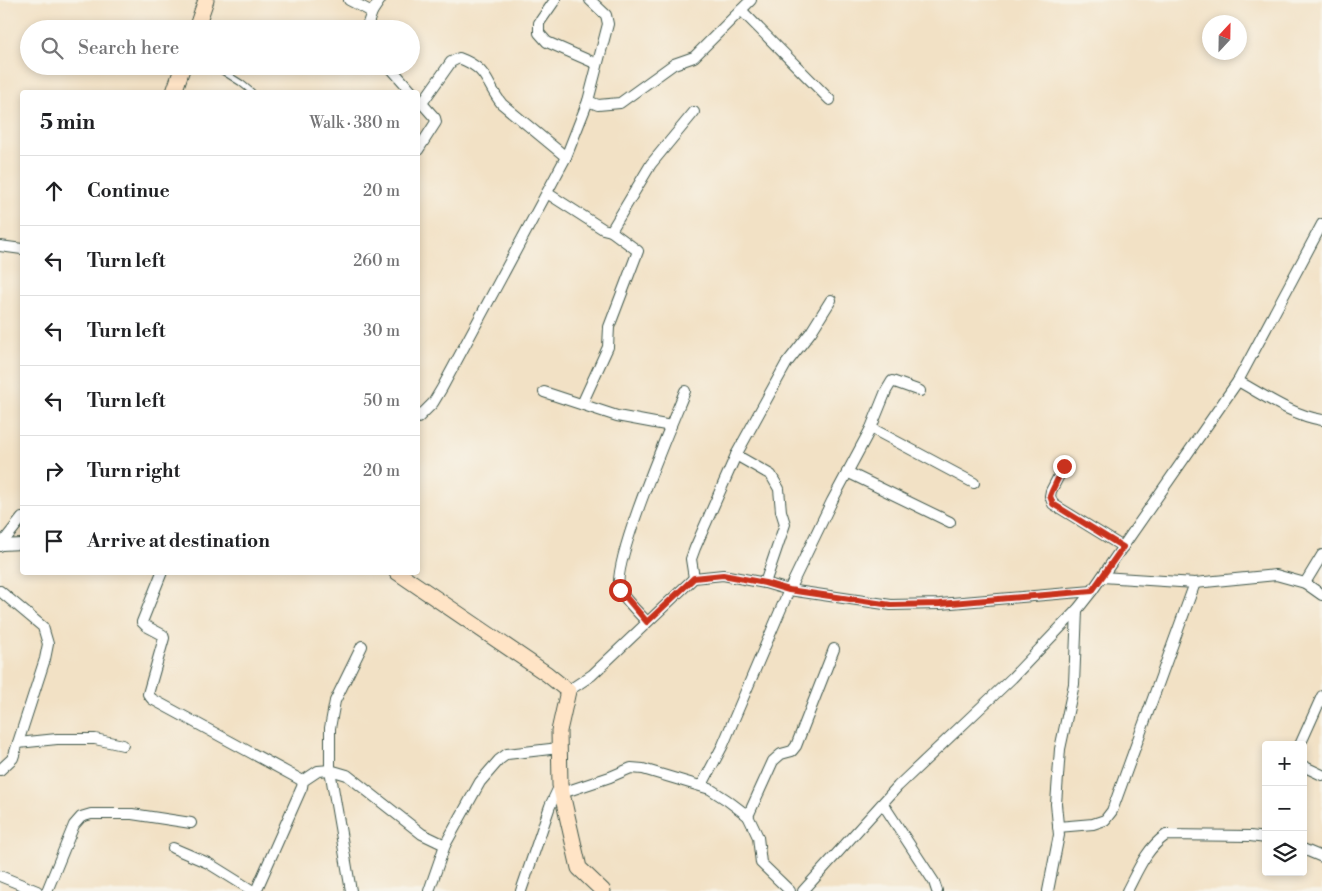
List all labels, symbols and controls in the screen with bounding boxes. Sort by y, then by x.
north arrow [1202,15,1247,60]
search box [20,20,420,75]
icon: search [38,34,66,62]
text: Search here [78,36,179,60]
text: 5 min [40,110,95,136]
text: Walk · 380 m [310,113,400,133]
icon: ahead [40,177,68,205]
text: Continue [87,179,170,203]
text: 20 m [363,181,400,201]
icon: left [40,247,68,275]
text: Turn left [87,249,166,273]
text: 260 m [353,251,400,271]
icon: left [40,317,68,345]
text: Turn left [87,319,166,343]
text: 30 m [363,321,400,341]
icon: left [40,387,68,415]
text: Turn left [87,389,166,413]
text: 50 m [363,391,400,411]
route end [1053,455,1076,478]
icon: right [40,457,68,485]
text: Turn right [87,459,180,483]
text: 20 m [363,461,400,481]
icon: arrive [40,527,68,555]
text: Arrive at destination [87,529,270,553]
route start [609,579,632,602]
map controls [1262,741,1307,876]
button: + [1262,741,1307,786]
button: − [1262,786,1307,831]
button: layers [1262,831,1307,876]

